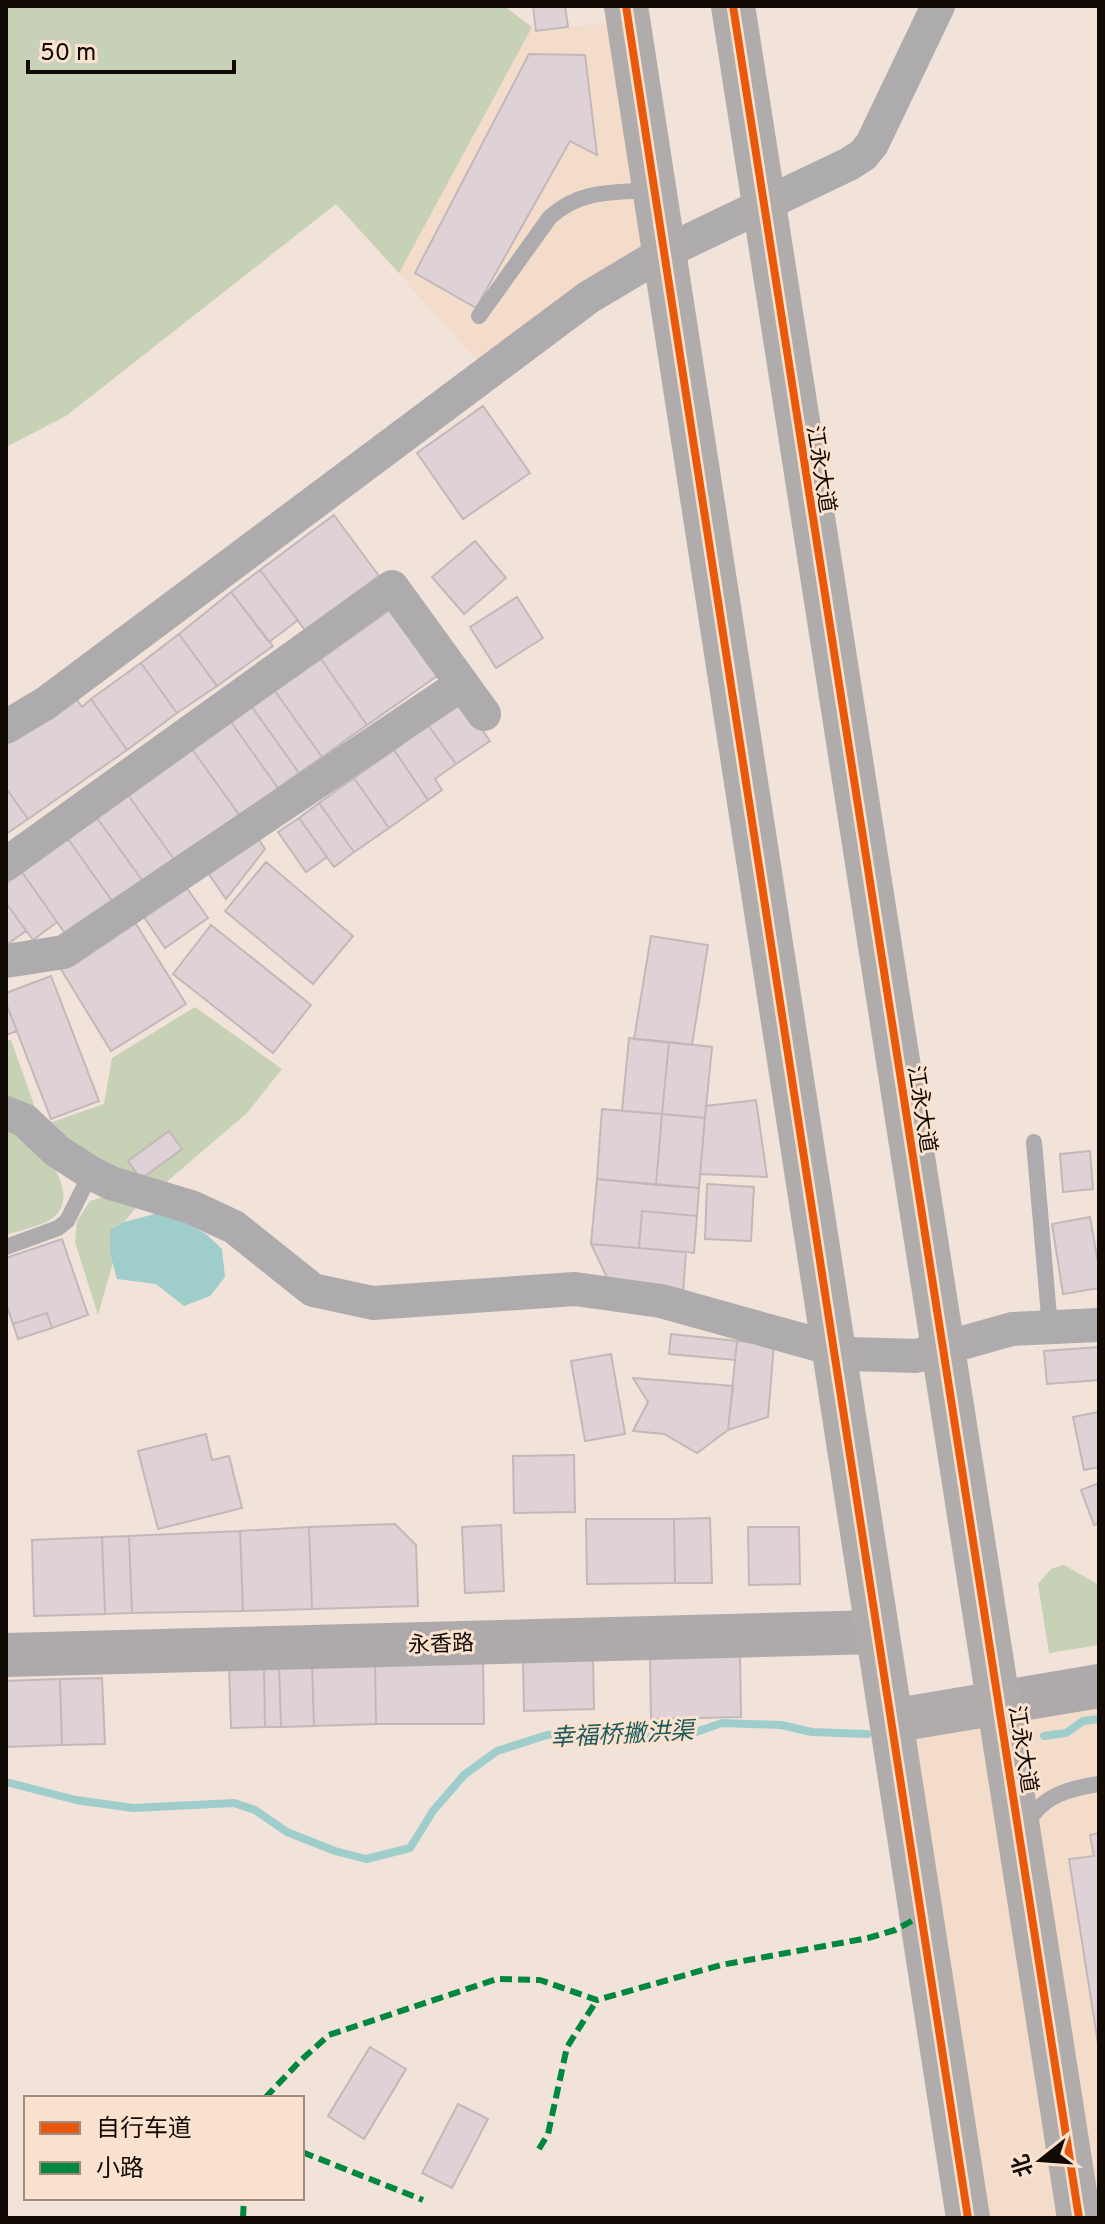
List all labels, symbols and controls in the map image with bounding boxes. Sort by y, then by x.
scale bar [28,24,234,74]
text: 50 m [40,39,96,69]
street label: 江永大道 [799,424,840,515]
street label: 江永大道 [900,1064,941,1155]
street label: 永香路 [408,1631,475,1660]
street label: 江永大道 [1001,1704,1042,1795]
water label: 幸福桥撇洪渠 [549,1717,698,1755]
legend [24,2096,304,2200]
text: 自行车道 [96,2115,192,2145]
north arrow [1001,2120,1081,2200]
text: 北 [1008,2151,1040,2180]
text: 小路 [96,2155,144,2185]

